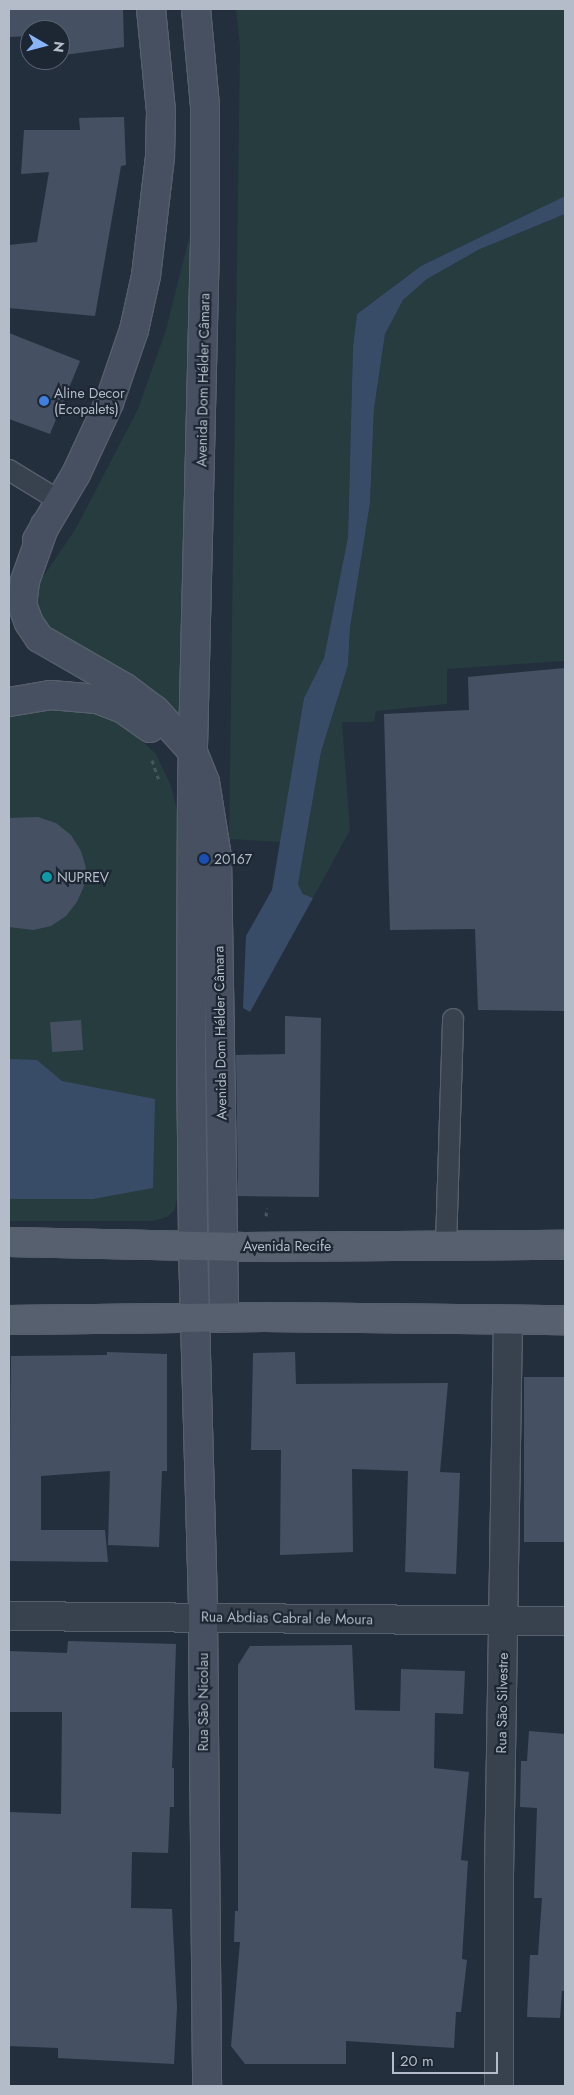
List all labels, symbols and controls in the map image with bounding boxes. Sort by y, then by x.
north arrow [20,20,70,70]
text: N [48,40,70,54]
street label: Avenida Dom Hélder Câmara [193,293,213,467]
place label: Aline Decor (Ecopalets) [54,385,125,418]
marker: Aline Decor (Ecopalets) [38,395,50,407]
place label: 20167 [214,851,252,867]
marker: 20167 [198,853,210,865]
place label: NUPREV [57,869,109,885]
marker: NUPREV [41,871,53,883]
street label: Avenida Dom Hélder Câmara [210,946,230,1120]
street label: Avenida Recife [243,1238,331,1254]
street label: Rua Abdias Cabral de Moura [201,1608,373,1628]
street label: Rua São Silvestre [493,1652,511,1754]
street label: Rua São Nicolau [195,1653,211,1751]
scale bar [394,2042,500,2074]
text: 20 m [400,2050,434,2072]

